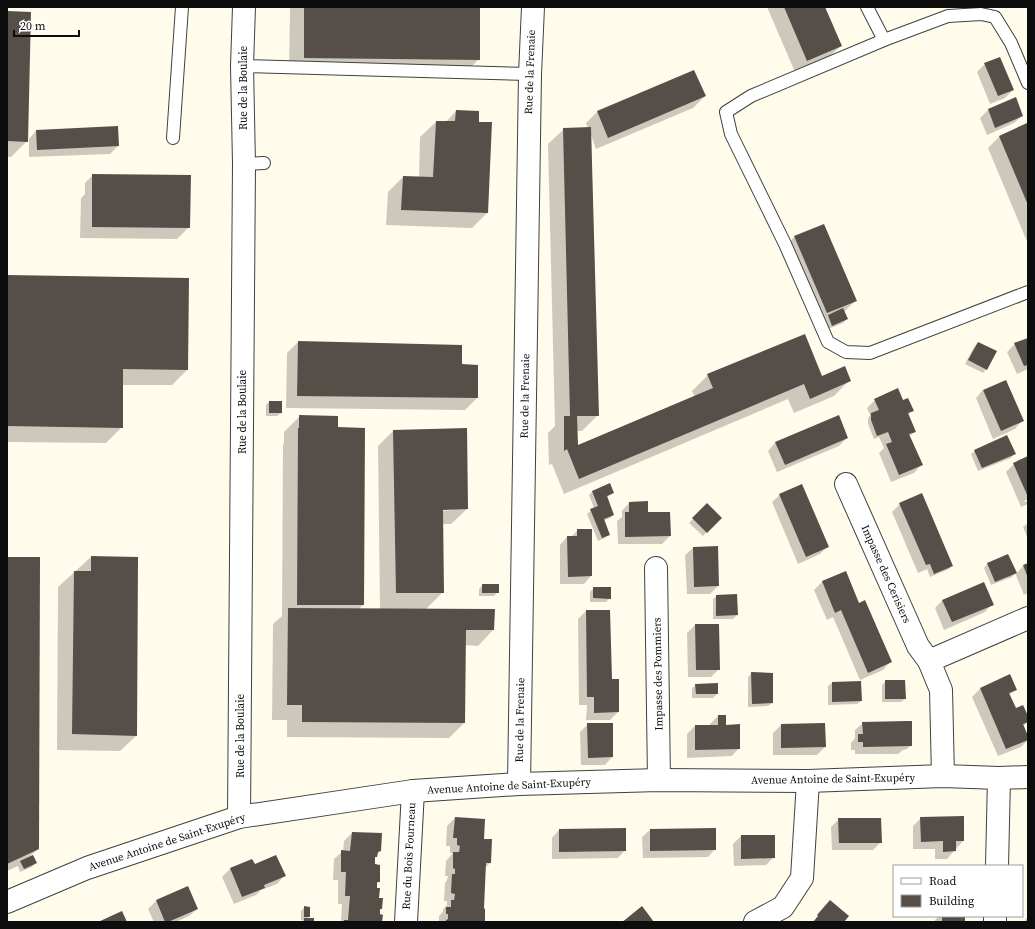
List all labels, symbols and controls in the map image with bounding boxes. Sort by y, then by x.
scale bar [14,12,79,38]
text: 20 m [20,18,46,34]
street label: Rue de la Frenaie [521,29,539,115]
street label: Rue de la Boulaie [236,46,251,130]
street label: Rue de la Frenaie [517,353,533,438]
street label: Rue de la Boulaie [235,370,250,454]
street label: Impasse des Cerisiers [858,522,915,626]
street label: Impasse des Pommiers [650,617,666,731]
street label: Rue de la Frenaie [512,677,528,762]
street label: Rue de la Boulaie [233,694,248,778]
street label: Avenue Antoine de Saint-Exupéry [751,770,915,788]
street label: Avenue Antoine de Saint-Exupéry [427,774,592,798]
street label: Rue du Bois Fourneau [399,801,419,910]
street label: Avenue Antoine de Saint-Exupéry [87,809,248,874]
legend [893,865,1023,917]
text: Road [929,873,956,889]
text: Building [929,893,974,909]

